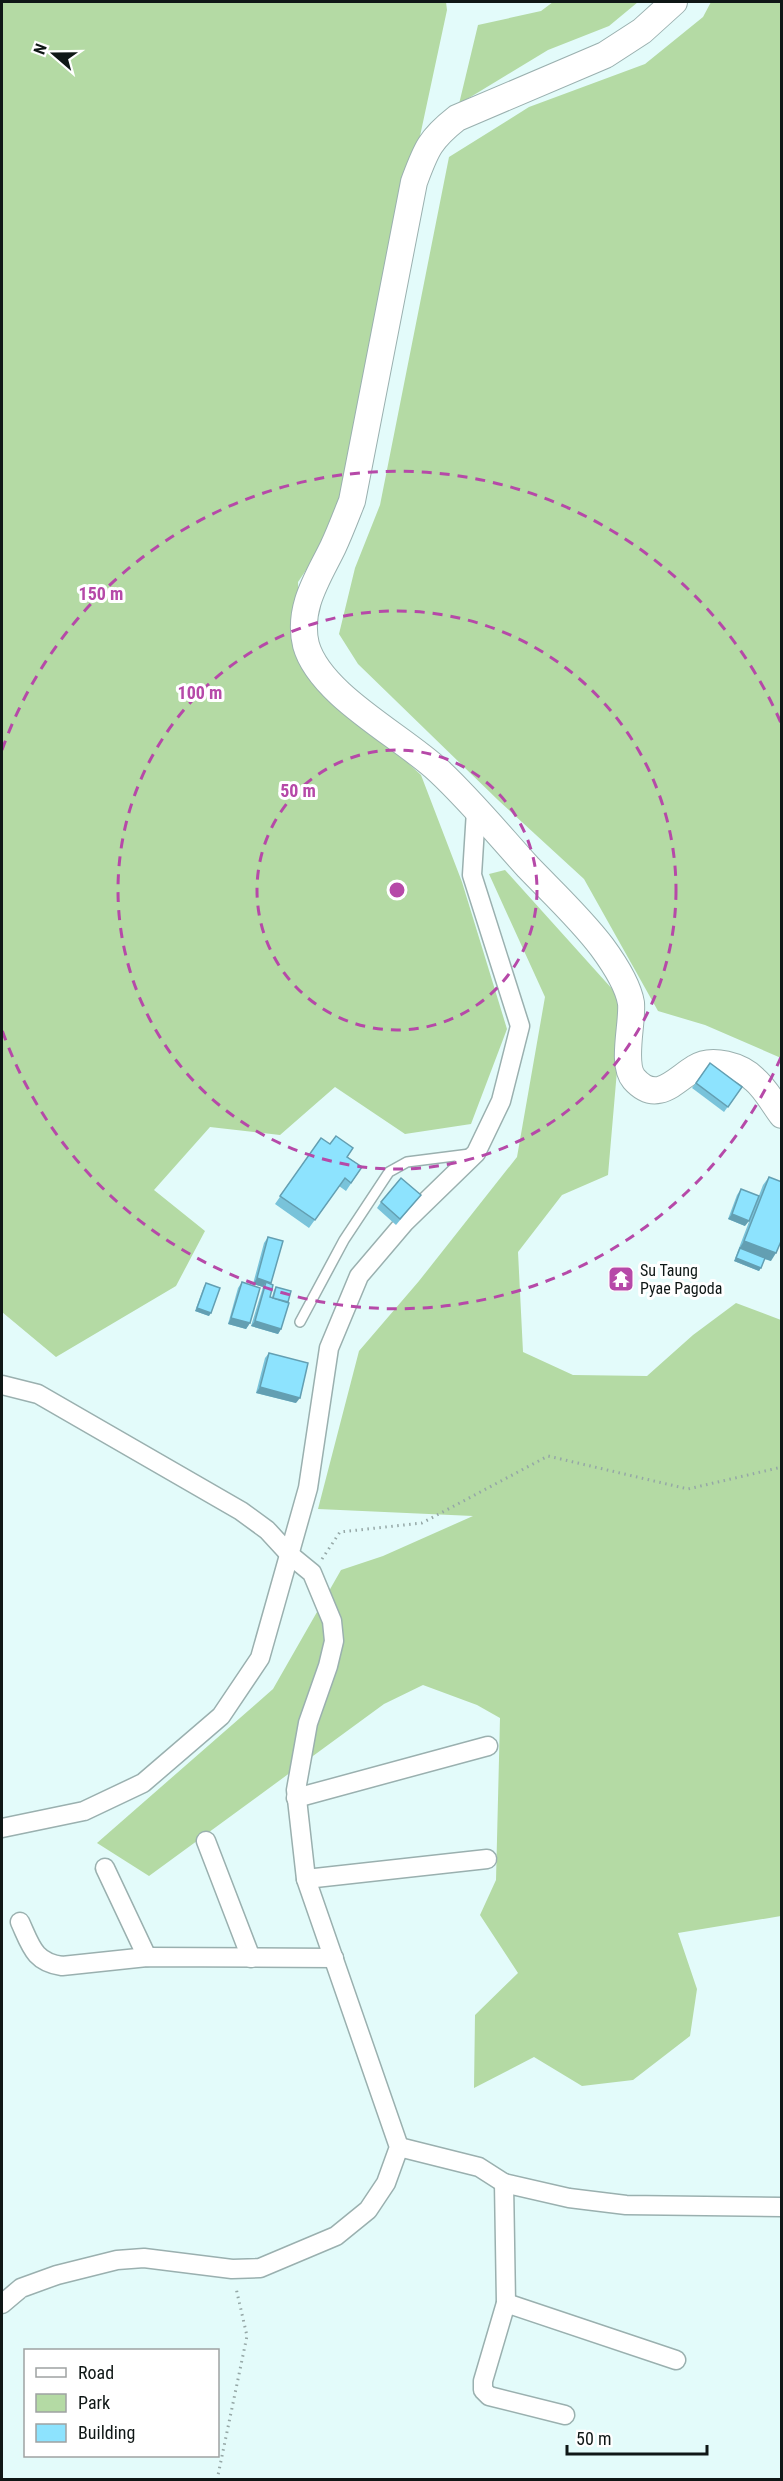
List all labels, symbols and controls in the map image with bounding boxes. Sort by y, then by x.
north arrow [24,24,84,84]
text: N [30,41,51,57]
text: 150 m [79,583,123,604]
text: 100 m [178,682,222,703]
text: 50 m [280,780,316,801]
centre of rings [387,880,407,900]
place label: Su Taung Pyae Pagoda [640,1261,722,1298]
temple icon: Su Taung Pyae Pagoda [606,1264,636,1294]
legend [24,2349,219,2457]
text: Road [78,2362,114,2383]
text: Park [78,2392,110,2413]
scale bar [567,2418,706,2456]
text: Building [78,2422,135,2443]
text: 50 m [576,2428,611,2449]

